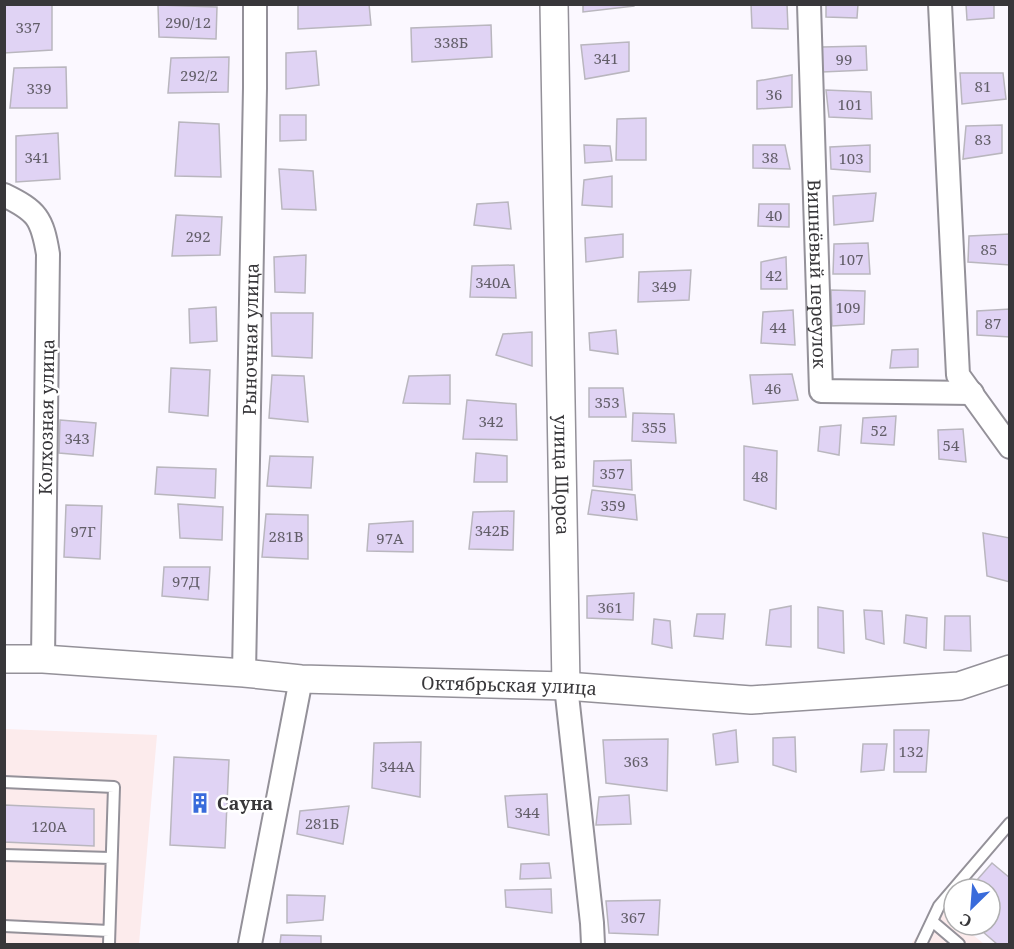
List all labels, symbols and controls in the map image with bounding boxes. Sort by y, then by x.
house number: 290/12 [165,12,211,32]
house number: 337 [15,17,41,37]
house number: 338Б [434,32,468,52]
house number: 341 [593,48,619,68]
house number: 99 [836,49,852,69]
house number: 292/2 [180,65,218,85]
house number: 81 [975,76,991,96]
house number: 339 [26,78,52,98]
house number: 36 [766,84,782,104]
house number: 101 [837,94,863,114]
house number: 83 [975,129,991,149]
house number: 341 [24,147,50,167]
house number: 38 [762,147,778,167]
house number: 103 [838,148,864,168]
street label: Вишнёвый переулок [802,179,832,369]
house number: 40 [766,205,782,225]
house number: 292 [185,226,211,246]
house number: 85 [981,239,997,259]
house number: 107 [838,249,864,269]
street label: Рыночная улица [237,263,264,416]
house number: 42 [766,265,782,285]
house number: 340А [475,272,511,292]
house number: 349 [651,276,677,296]
house number: 109 [835,297,861,317]
house number: 87 [985,313,1001,333]
house number: 44 [770,317,787,337]
street label: Колхозная улица [33,339,59,495]
house number: 46 [765,378,781,398]
house number: 353 [594,392,620,412]
house number: 342 [478,411,504,431]
street label: улица Щорса [549,414,575,535]
house number: 355 [641,417,667,437]
house number: 52 [871,420,887,440]
house number: 343 [64,428,90,448]
house number: 54 [943,435,960,455]
house number: 357 [599,463,625,483]
house number: 48 [752,466,768,486]
house number: 359 [600,495,626,515]
house number: 342Б [475,520,509,540]
house number: 97Г [70,521,96,541]
house number: 281В [269,526,303,546]
house number: 97А [376,528,404,548]
house number: 97Д [172,571,200,591]
house number: 361 [597,597,623,617]
street label: Октябрьская улица [421,670,598,700]
house number: 132 [898,741,924,761]
house number: 363 [623,751,649,771]
house number: 344А [379,756,415,776]
building icon: Сауна [188,791,212,815]
place label: Сауна [217,791,274,815]
house number: 344 [514,802,540,822]
house number: 281Б [305,813,339,833]
house number: 120А [31,816,67,836]
north arrow [942,877,1002,937]
house number: 367 [620,907,646,927]
text: С [956,908,975,933]

